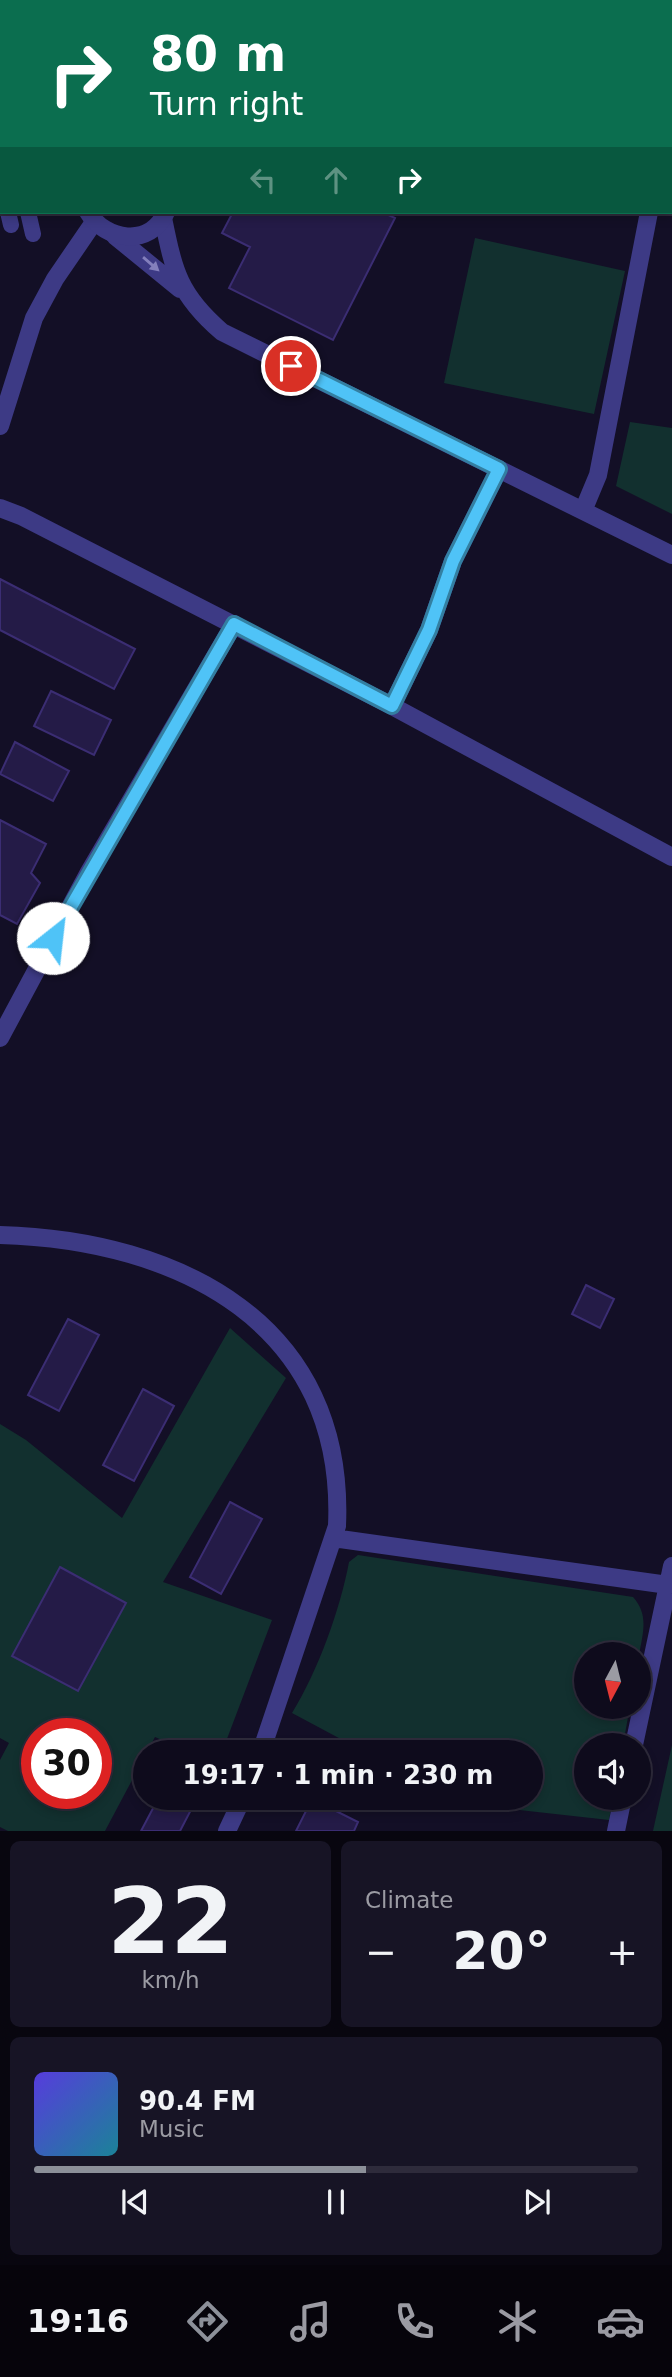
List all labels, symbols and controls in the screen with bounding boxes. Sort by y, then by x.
text: 80 m [150,26,286,83]
icon: right [35,28,126,119]
text: Turn right [150,85,303,123]
icon: left [244,161,282,199]
icon: ahead [317,161,355,199]
icon: right [390,161,428,199]
one-way arrow [143,256,160,271]
pin [261,336,321,396]
icon: arrive [272,347,310,385]
position arrow [16,901,90,975]
north arrow [574,1642,651,1718]
map controls [574,1642,651,1810]
speed limit sign: 30 [21,1718,112,1809]
button: sound [574,1733,651,1810]
text: 19:17 · 1 min · 230 m [183,1760,493,1790]
text: 22 [107,1869,234,1974]
text: Climate [365,1887,454,1913]
text: 20° [452,1921,551,1981]
text: − [365,1930,397,1974]
text: + [606,1930,638,1974]
text: km/h [141,1967,200,1993]
text: 90.4 FM [139,2086,256,2116]
text: Music [139,2116,204,2142]
icon: previous [116,2183,154,2221]
icon: pause [317,2183,355,2221]
icon: next [518,2183,556,2221]
icon: directions [183,2297,232,2346]
icon: music [286,2297,335,2346]
icon: phone [390,2297,439,2346]
icon: climate [493,2297,542,2346]
icon: car [596,2297,645,2346]
text: 19:16 [27,2302,129,2340]

